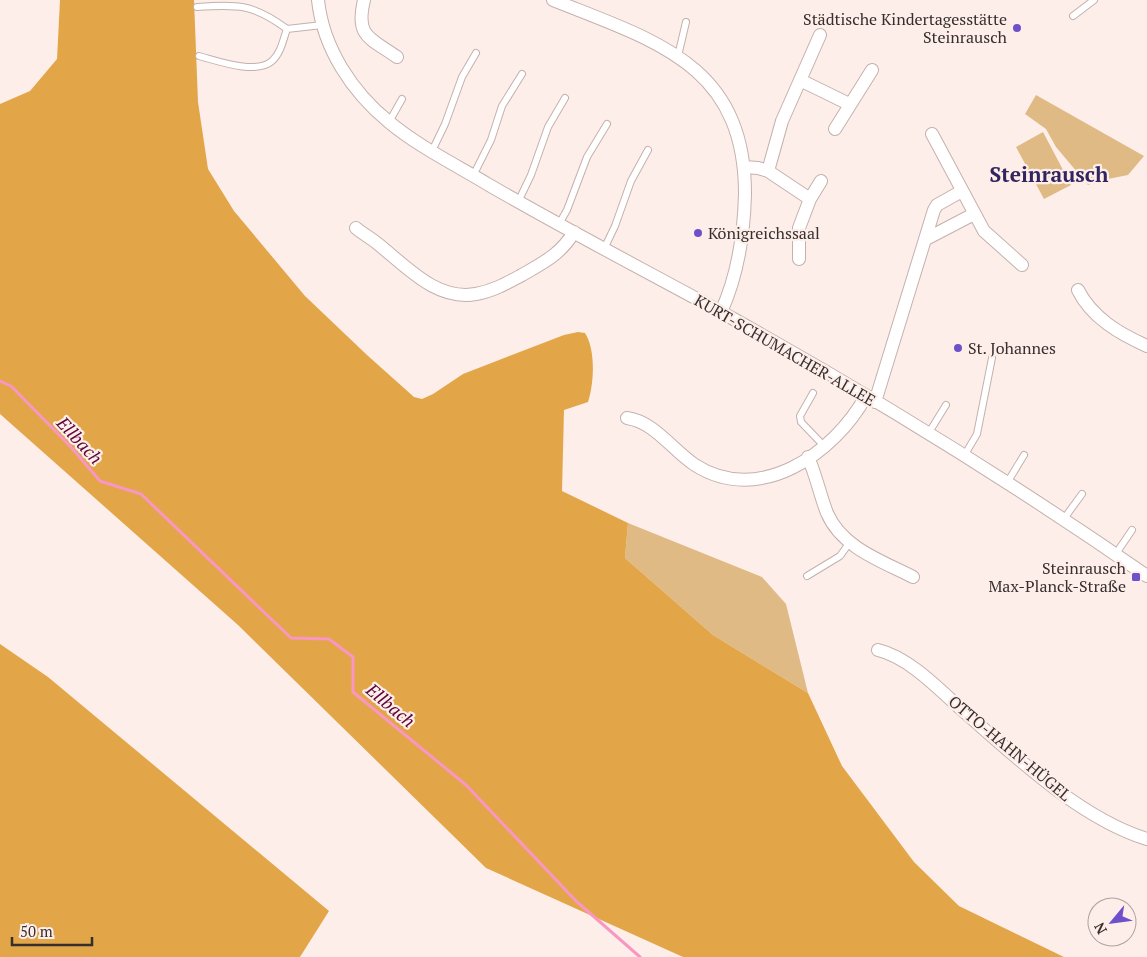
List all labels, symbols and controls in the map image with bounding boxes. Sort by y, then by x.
place label: Städtische Kindertagesstätte Steinrausch [803,8,1008,48]
marker: Städtische Kindertagesstätte Steinrausch [1011,22,1023,34]
district label: Steinrausch [990,160,1109,188]
place label: Königreichssaal [708,222,820,244]
marker: Königreichssaal [692,227,704,239]
street label: KURT-SCHUMACHER-ALLEE [690,289,880,411]
place label: St. Johannes [968,337,1056,359]
marker: St. Johannes [952,342,964,354]
water label: Ellbach [51,410,108,469]
place label: Steinrausch Max-Planck-Straße [988,557,1127,597]
marker: Steinrausch Max-Planck-Straße [1130,571,1142,583]
water label: Ellbach [361,677,420,732]
street label: OTTO-HAHN-HÜGEL [944,690,1076,806]
north arrow [1087,897,1137,947]
scale bar [12,914,92,946]
text: N [1089,919,1111,938]
text: 50 m [20,921,53,941]

